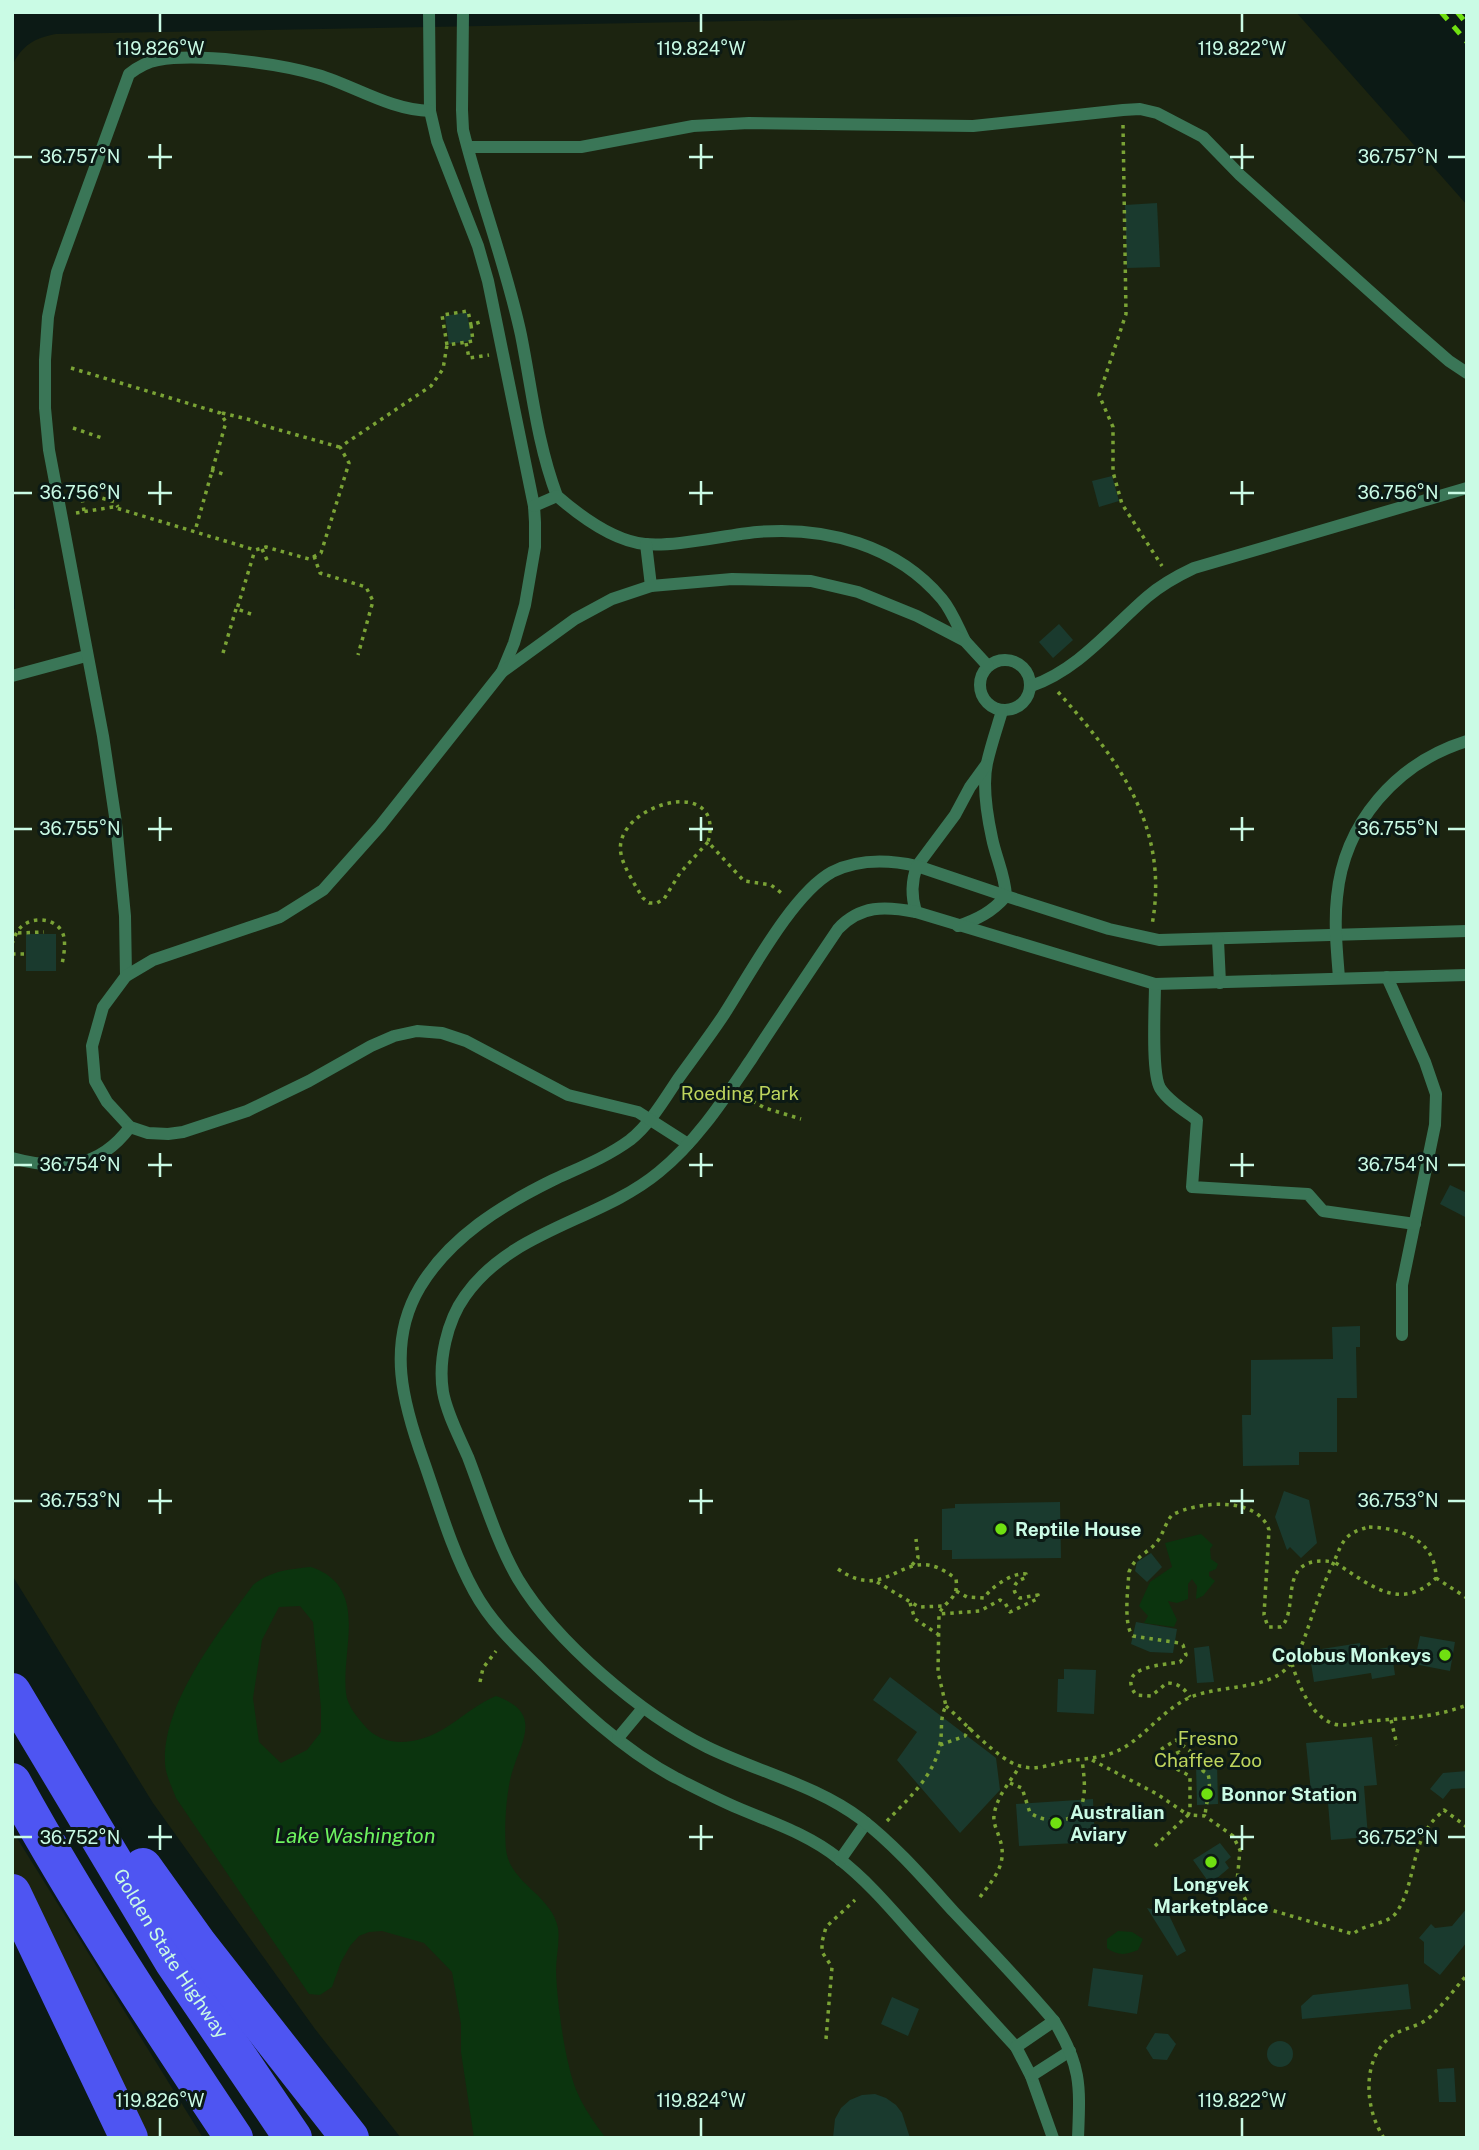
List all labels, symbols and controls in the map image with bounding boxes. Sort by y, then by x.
text: 119.826°W [115,38,205,59]
text: 119.824°W [656,38,746,59]
text: 119.822°W [1198,38,1286,59]
text: 36.757°N [40,146,120,167]
text: 36.757°N [1358,146,1438,167]
text: 36.756°N [39,482,121,503]
text: 36.756°N [1357,482,1439,503]
text: 36.755°N [39,818,121,839]
text: 36.755°N [1357,818,1439,839]
park label: Roeding Park [681,1082,799,1104]
text: 36.754°N [39,1154,121,1175]
text: 36.754°N [1357,1154,1439,1175]
text: 36.753°N [39,1490,121,1511]
text: 36.753°N [1357,1490,1439,1511]
place label: Reptile House [1015,1518,1142,1540]
marker: Reptile House [993,1521,1009,1537]
place label: Colobus Monkeys [1272,1644,1431,1666]
marker: Colobus Monkeys [1437,1647,1453,1663]
park label: Fresno Chaffee Zoo [1154,1727,1262,1771]
place label: Bonnor Station [1221,1783,1357,1805]
marker: Bonnor Station [1199,1786,1215,1802]
place label: Australian Aviary [1070,1801,1164,1845]
marker: Australian Aviary [1048,1815,1064,1831]
water label: Lake Washington [275,1823,435,1848]
text: 36.752°N [40,1827,120,1848]
text: 36.752°N [1358,1827,1438,1848]
marker: Longvek Marketplace [1203,1854,1219,1870]
street label: Golden State Highway [109,1865,233,2042]
place label: Longvek Marketplace [1154,1873,1268,1917]
text: 119.826°W [115,2090,205,2111]
text: 119.824°W [656,2090,746,2111]
text: 119.822°W [1198,2090,1286,2111]

